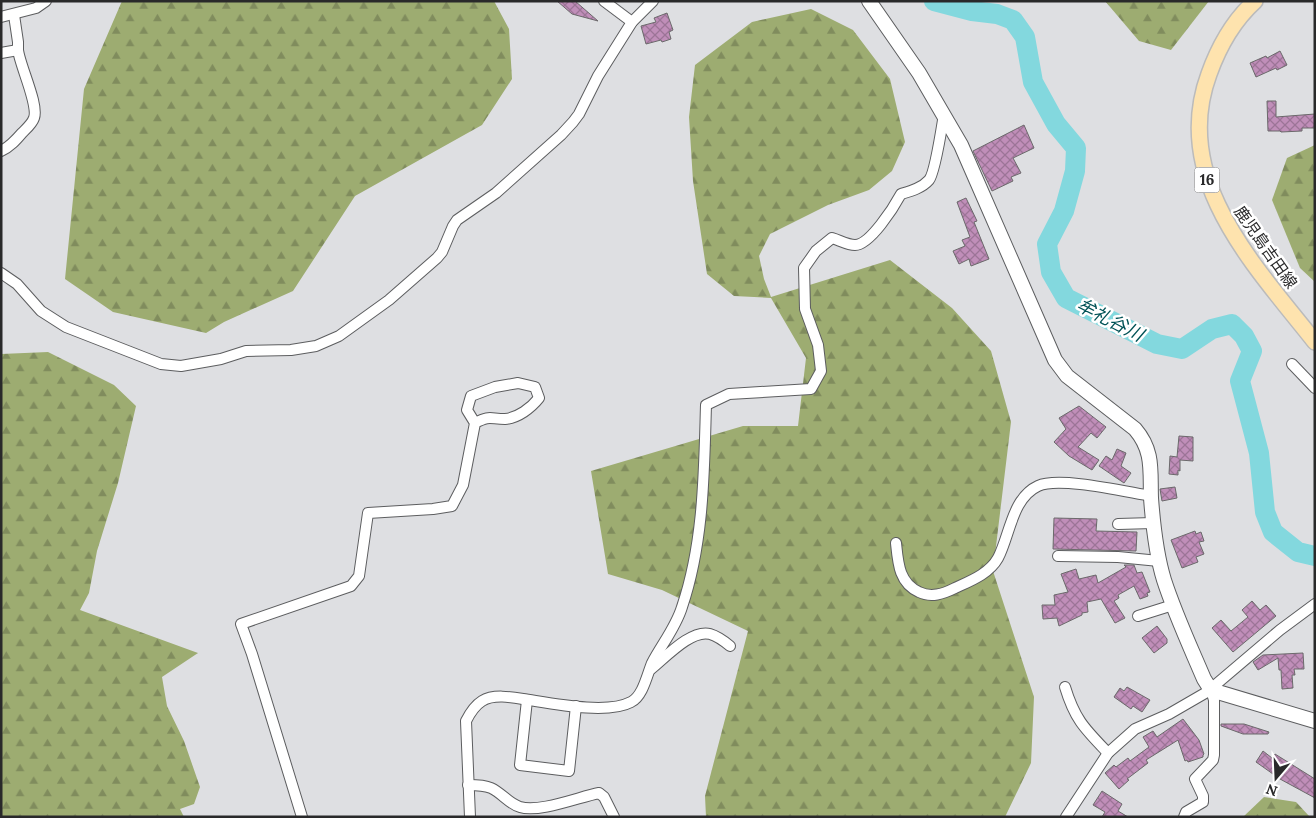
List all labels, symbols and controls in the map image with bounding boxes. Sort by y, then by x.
road number: 16 [1194,168,1220,192]
street label: 鹿児島吉田線 [1230,202,1302,292]
water label: 牟礼谷川 [1073,293,1149,347]
north arrow [1251,753,1301,803]
text: N [1264,780,1280,801]

